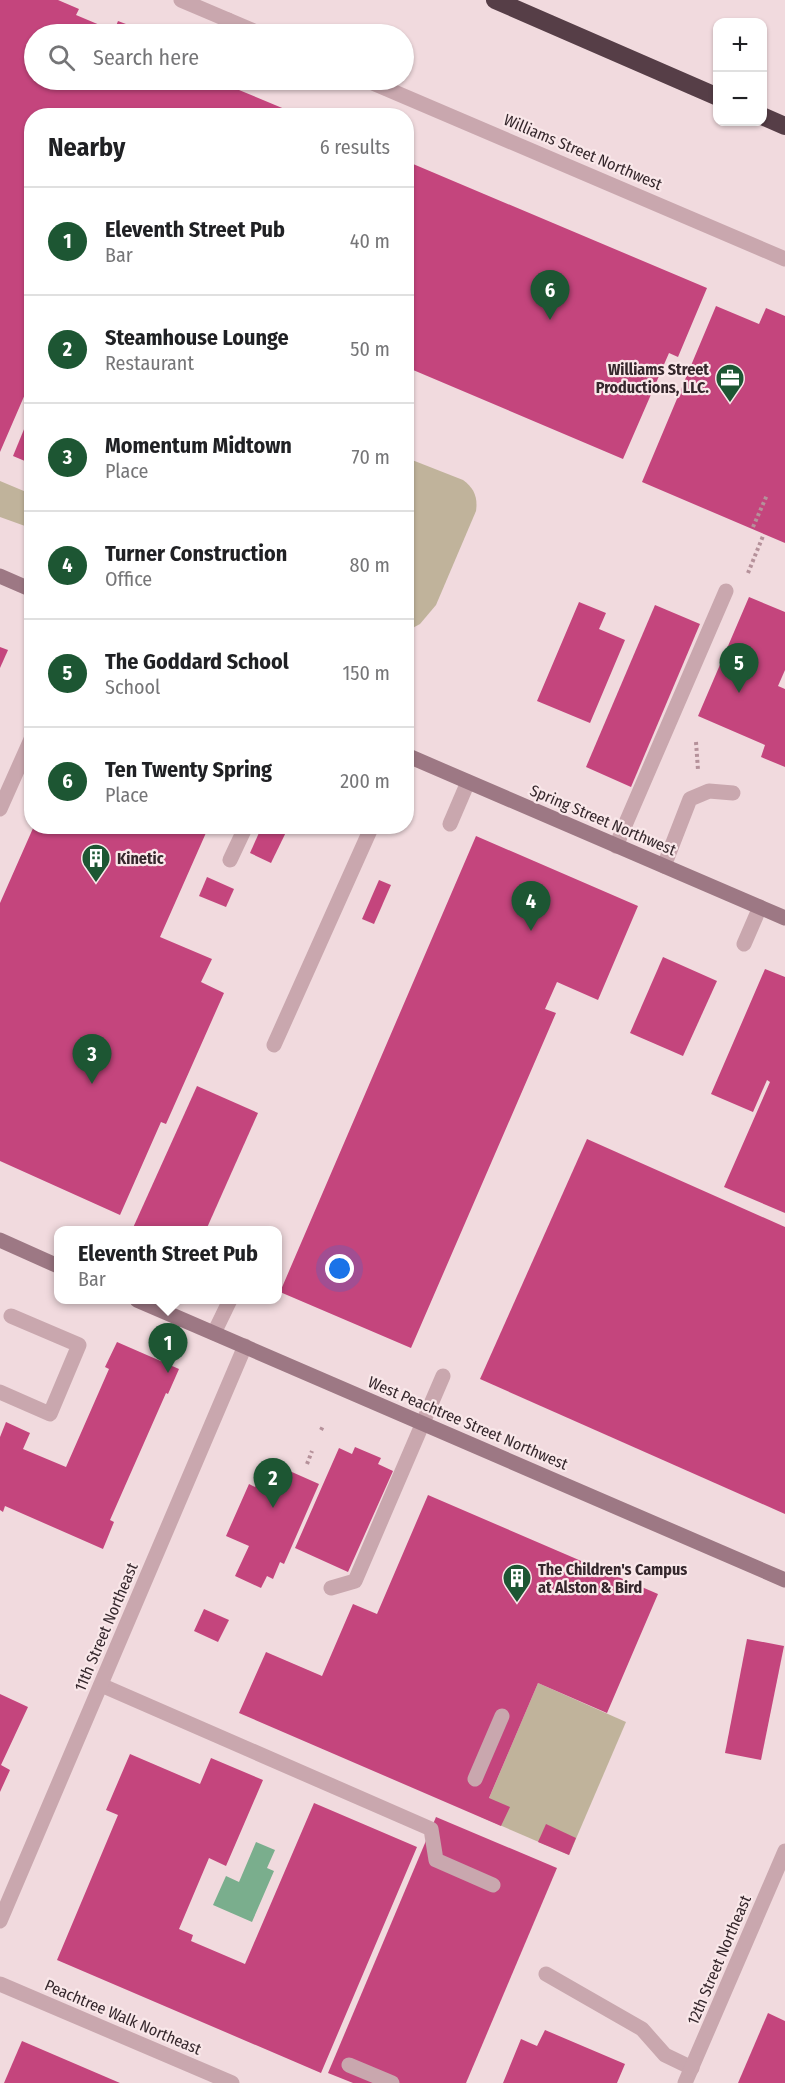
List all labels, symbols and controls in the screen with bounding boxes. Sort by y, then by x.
map controls [713,18,767,126]
button: + [713,18,767,72]
search box [24,24,414,90]
icon: search [45,41,78,74]
text: Search here [93,44,199,71]
button: − [713,72,767,126]
street label: Williams Street Northwest [501,110,666,194]
text: Nearby [48,132,125,163]
text: 6 results [320,135,390,159]
text: Eleventh Street Pub [105,216,285,243]
text: 1 [63,229,72,253]
text: 40 m [350,229,390,253]
text: Bar [105,243,133,267]
pin: 6 [530,270,570,320]
text: Steamhouse Lounge [105,324,289,351]
text: 2 [63,337,72,361]
text: 50 m [350,337,390,361]
text: Restaurant [105,351,194,375]
place label: Williams Street Productions, LLC. [596,360,709,397]
office icon: Williams Street Productions, LLC. [714,362,746,404]
text: Momentum Midtown [105,432,292,459]
text: 3 [63,445,72,469]
text: 70 m [352,445,390,469]
text: Place [105,459,148,483]
text: Turner Construction [105,540,287,567]
text: 4 [62,553,73,577]
text: 80 m [350,553,390,577]
text: Office [105,567,152,591]
pin: 5 [720,644,758,693]
text: The Goddard School [105,648,289,675]
text: 5 [63,661,72,685]
text: 150 m [343,661,390,685]
text: School [105,675,160,699]
text: Ten Twenty Spring [105,756,272,783]
text: 6 [62,769,73,793]
text: 200 m [340,769,390,793]
street label: Spring Street Northwest [527,781,680,860]
text: Place [105,783,148,807]
building icon: Kinetic [80,842,112,884]
place label: Kinetic [117,849,164,868]
pin: 4 [512,882,550,931]
pin: 3 [72,1034,112,1084]
popup [54,1226,282,1304]
text: Eleventh Street Pub [78,1240,258,1267]
your location [325,1254,354,1283]
text: Bar [78,1267,106,1291]
pin: 1 [148,1324,188,1373]
street label: West Peachtree Street Northwest [365,1372,571,1474]
pin: 2 [254,1458,292,1508]
street label: 11th Street Northeast [70,1559,142,1694]
place label: The Children's Campus at Alston & Bird [538,1560,687,1597]
building icon: The Children's Campus at Alston & Bird [501,1562,533,1604]
street label: 12th Street Northeast [683,1892,755,2028]
street label: Peachtree Walk Northeast [42,1975,205,2059]

